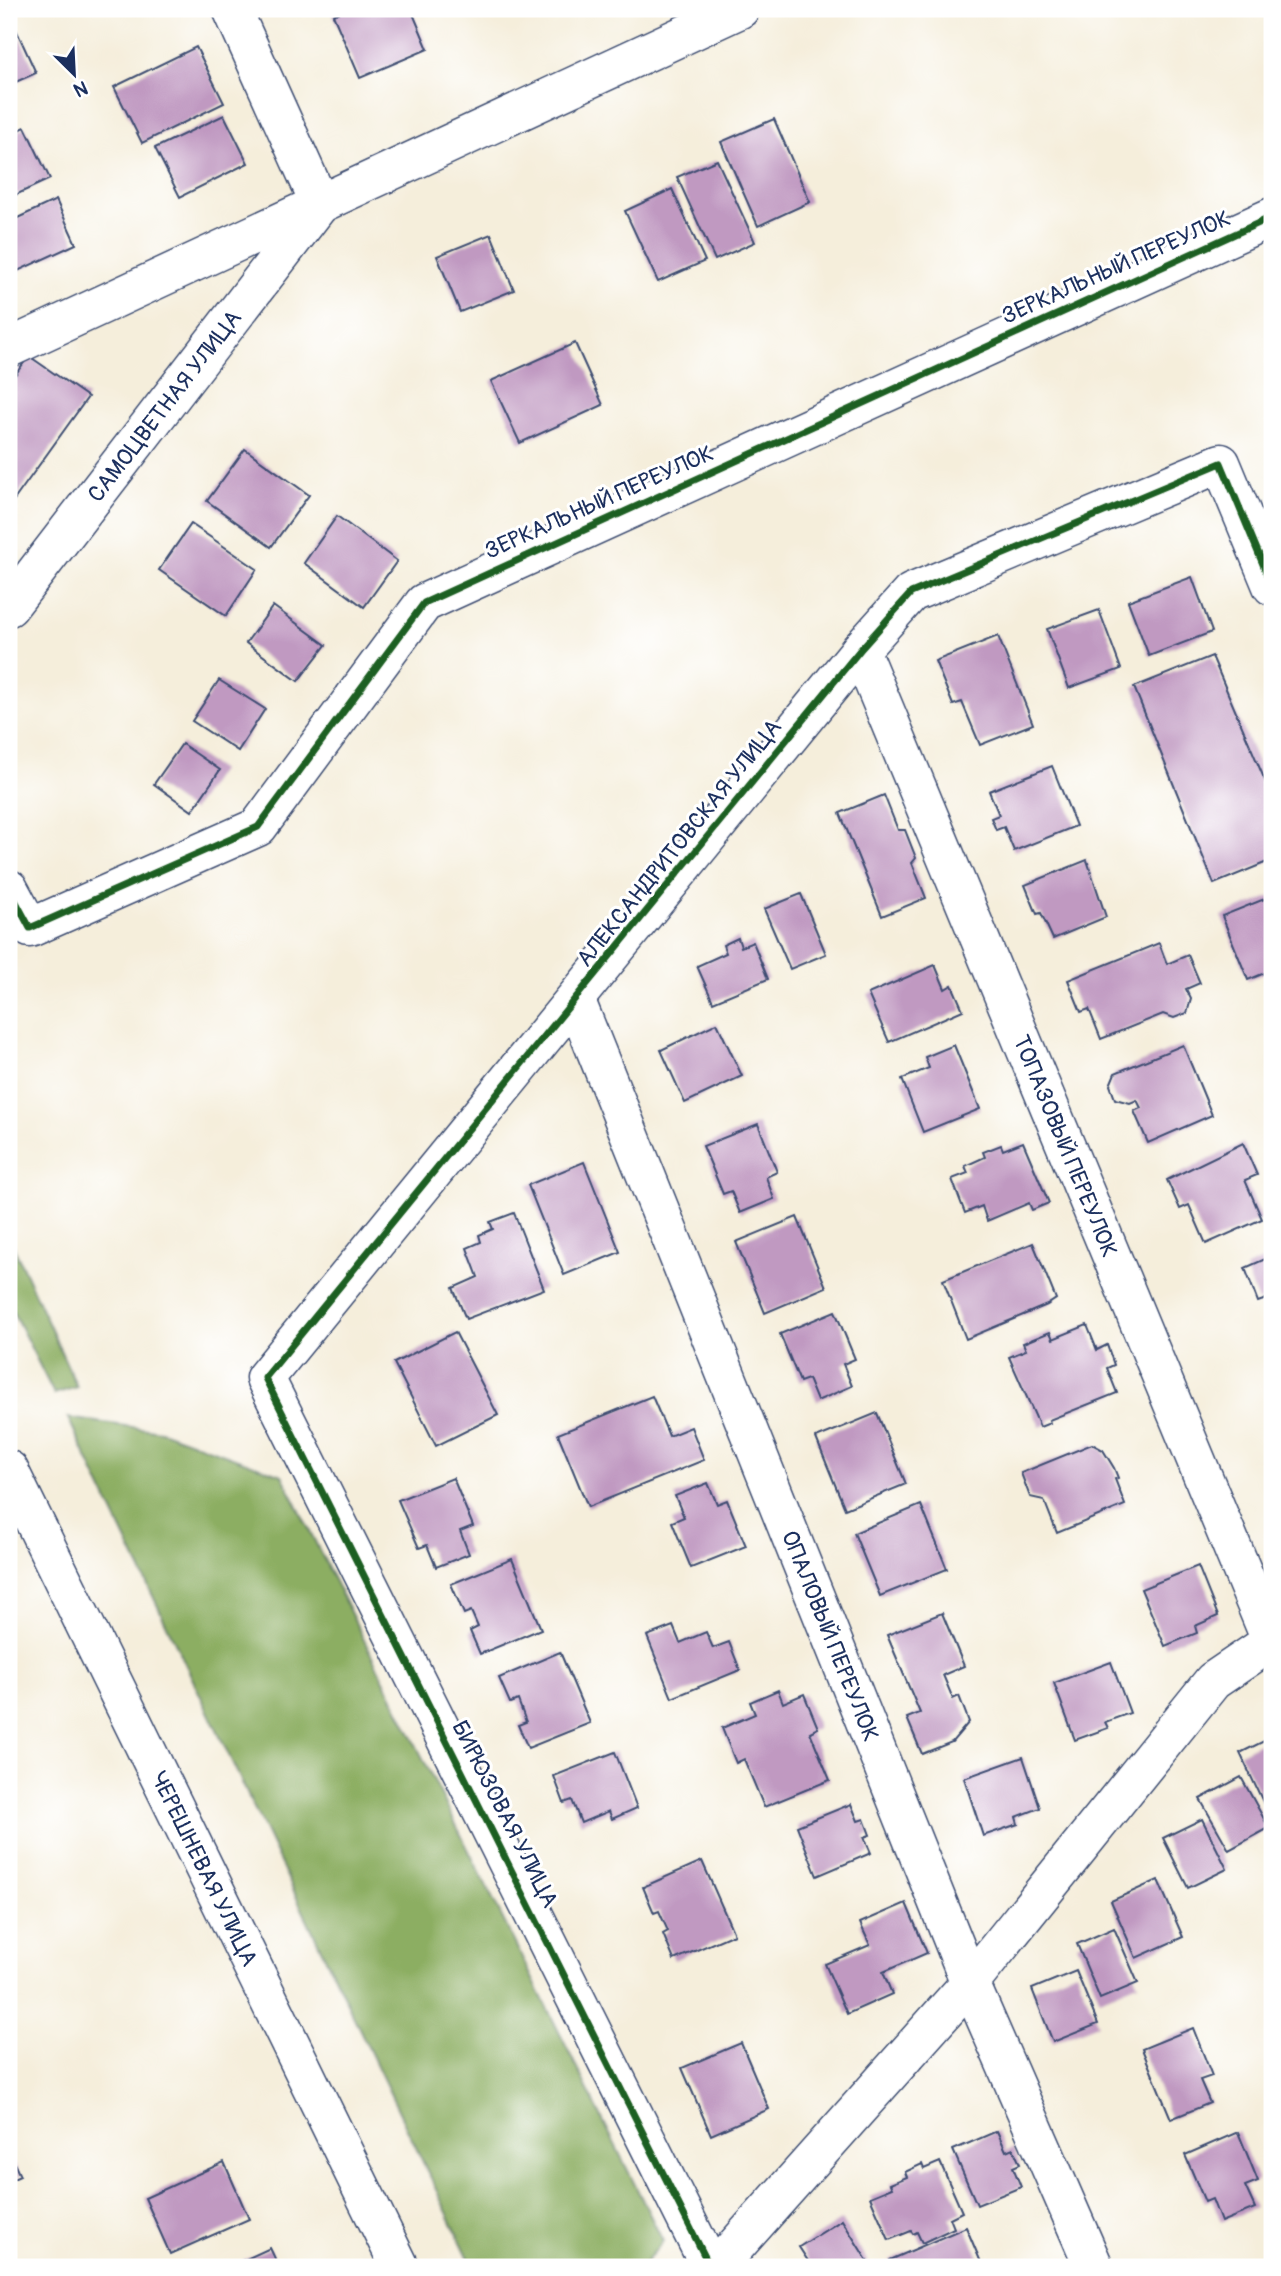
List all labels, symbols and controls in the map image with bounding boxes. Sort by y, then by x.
north arrow [38,38,108,108]
text: N [70,75,91,102]
street label: ЗЕРКАЛЬНЫЙ ПЕРЕУЛОК [997,203,1235,331]
street label: САМОЦВЕТНАЯ УЛИЦА [81,304,247,508]
street label: ЗЕРКАЛЬНЫЙ ПЕРЕУЛОК [480,438,718,566]
street label: АЛЕКСАНДРИТОВСКАЯ УЛИЦА [570,713,788,973]
street label: ТОПАЗОВЫЙ ПЕРЕУЛОК [1007,1031,1125,1261]
street label: ОПАЛОВЫЙ ПЕРЕУЛОК [775,1526,886,1746]
street label: БИРЮЗОВАЯ УЛИЦА [445,1716,565,1912]
street label: ЧЕРЕШНЕВАЯ УЛИЦА [145,1766,265,1971]

